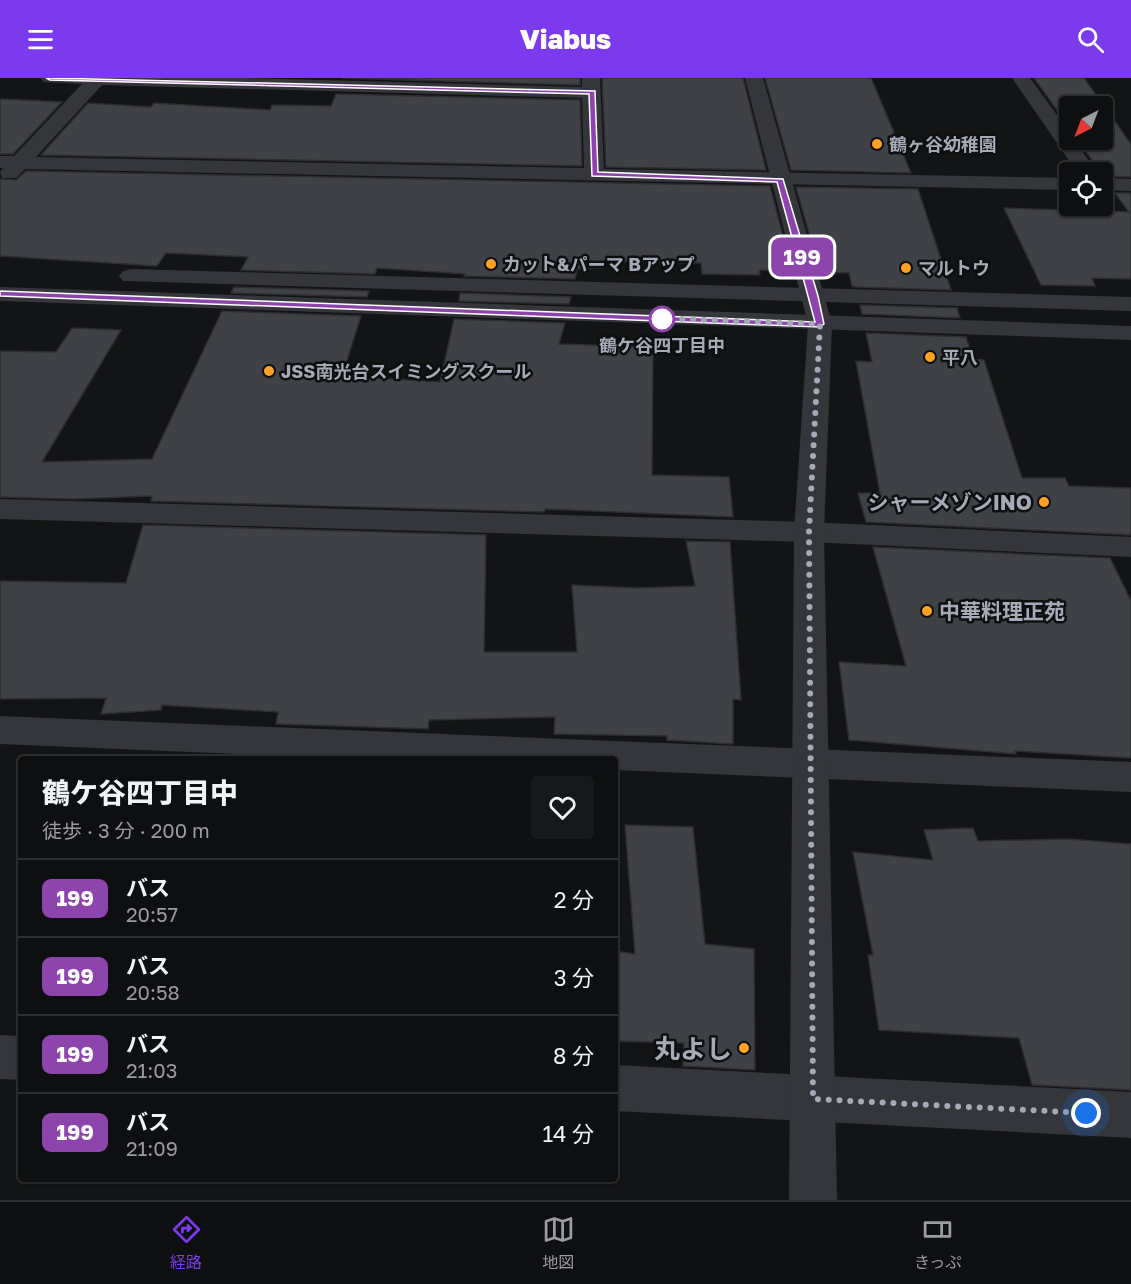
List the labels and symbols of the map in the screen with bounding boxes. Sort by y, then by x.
north arrow [1059,96,1113,150]
place label: 鶴ヶ谷幼稚園 [889,133,997,155]
marker: 鶴ヶ谷幼稚園 [870,137,884,151]
line badge: 199 [768,238,836,276]
place label: カット&パーマ Bアップ [503,253,695,275]
marker: カット&パーマ Bアップ [484,257,498,271]
place label: マルトウ [918,257,990,279]
marker: マルトウ [899,261,913,275]
marker: 鶴ケ谷四丁目中 [649,306,675,332]
place label: 鶴ケ谷四丁目中 [599,334,725,356]
place label: 平八 [942,346,978,368]
marker: 平八 [923,350,937,364]
place label: JSS南光台スイミングスクール [281,360,531,382]
marker: JSS南光台スイミングスクール [262,364,276,378]
place label: シャーメゾンINO [868,489,1032,515]
marker: シャーメゾンINO [1037,495,1051,509]
place label: 中華料理正苑 [939,598,1065,624]
marker: 中華料理正苑 [920,604,934,618]
place label: 丸よし [654,1033,732,1064]
marker: 丸よし [737,1041,751,1055]
your location [1071,1098,1101,1128]

